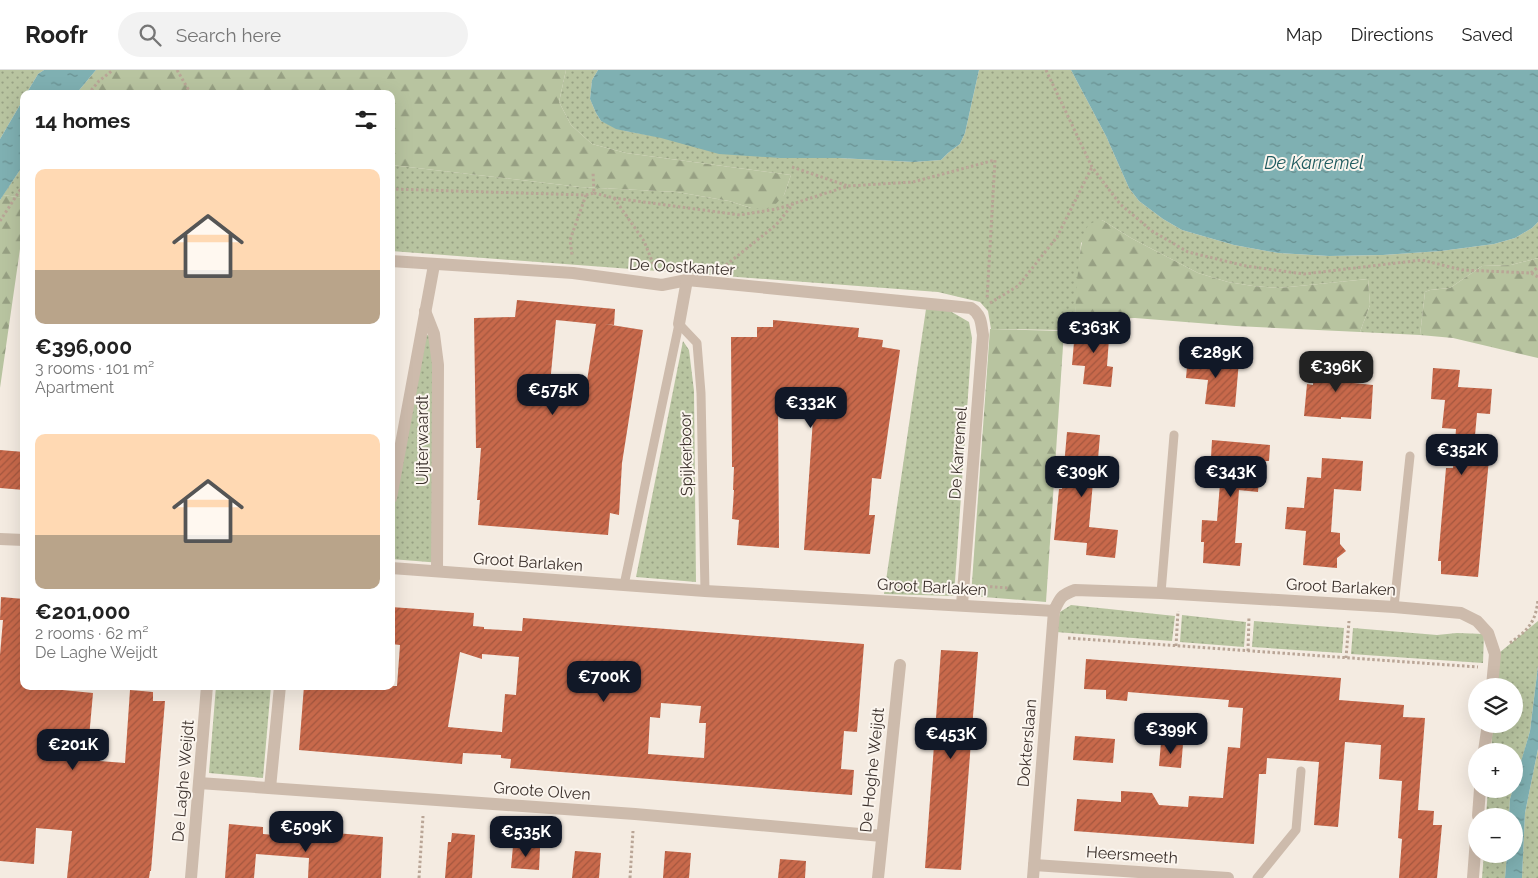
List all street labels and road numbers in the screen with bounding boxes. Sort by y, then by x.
street label: De Oostkanter [628,255,736,279]
street label: Uijterwaardt [413,394,432,485]
street label: De Karremel [945,405,971,500]
street label: Spijkerboor [676,411,696,496]
street label: Groot Barlaken [472,549,584,575]
street label: Groot Barlaken [877,575,987,599]
street label: Groot Barlaken [1286,575,1396,599]
street label: Dokterslaan [1014,698,1040,788]
street label: De Hoghe Weijdt [856,706,888,834]
street label: De Laghe Weijdt [168,718,198,843]
street label: Groote Olven [493,778,591,804]
street label: Heersmeeth [1085,842,1179,868]

